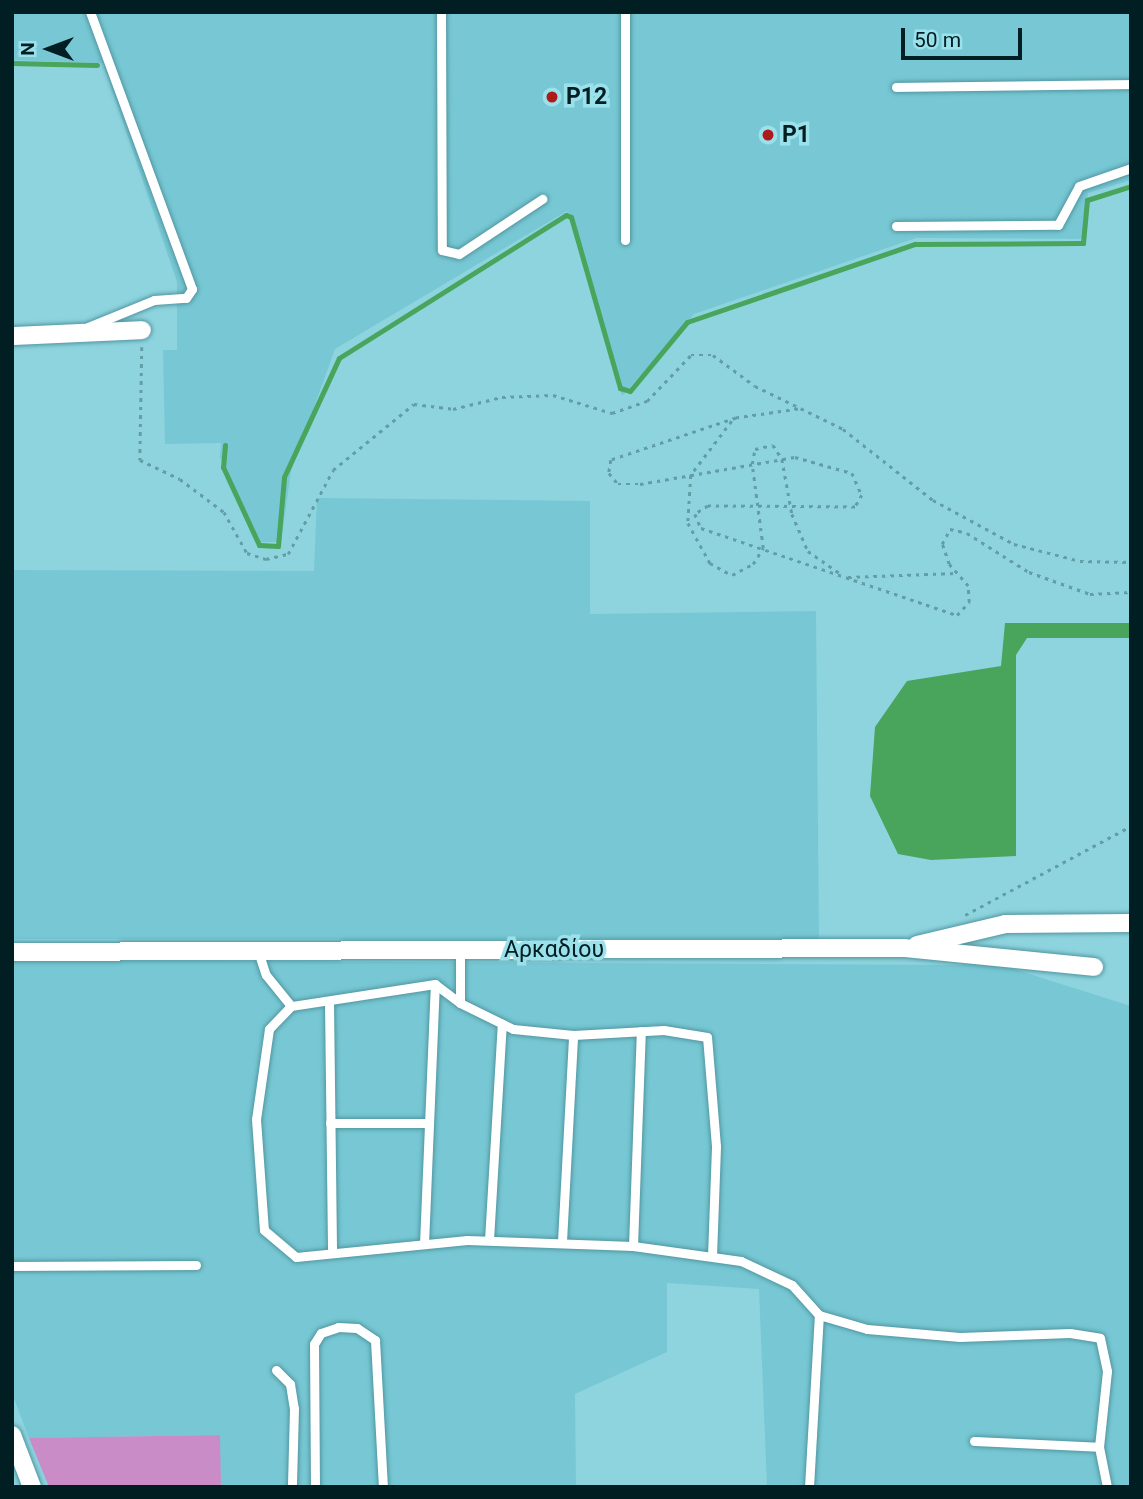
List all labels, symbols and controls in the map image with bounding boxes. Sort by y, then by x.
north arrow [14,14,84,84]
scale bar [905,14,1026,58]
text: 50 m [914,28,961,52]
text: N [16,42,39,56]
place label: P12 [566,83,607,111]
marker: P12 [544,89,560,105]
place label: P1 [782,121,810,149]
marker: P1 [760,127,776,143]
street label: Αρκαδίου [504,936,604,964]

